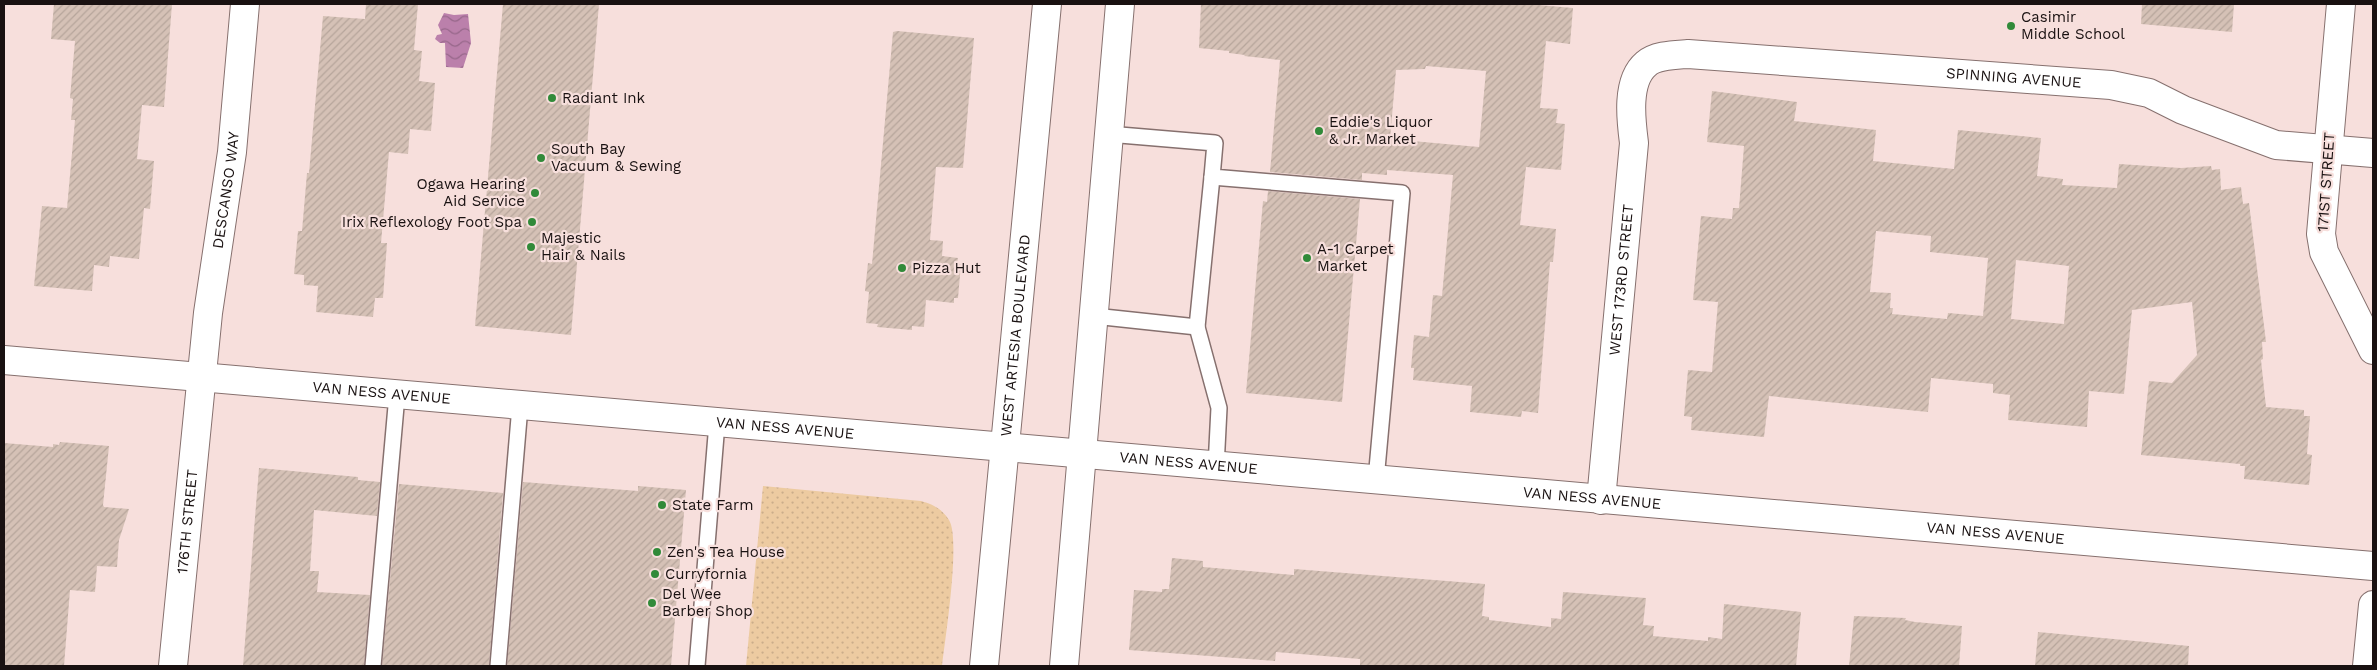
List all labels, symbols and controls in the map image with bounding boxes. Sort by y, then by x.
place label: Casimir Middle School [2021,8,2125,43]
marker: Casimir Middle School [2005,20,2017,32]
street label: SPINNING AVENUE [1945,64,2082,92]
place label: Radiant Ink [562,89,646,107]
marker: Radiant Ink [546,92,558,104]
place label: Eddie's Liquor & Jr. Market [1329,113,1433,148]
marker: Eddie's Liquor & Jr. Market [1313,125,1325,137]
street label: DESCANSO WAY [209,130,243,250]
street label: 171ST STREET [2314,132,2338,232]
place label: South Bay Vacuum & Sewing [551,140,681,175]
marker: South Bay Vacuum & Sewing [535,152,547,164]
place label: Ogawa Hearing Aid Service [416,175,525,210]
marker: Ogawa Hearing Aid Service [529,187,541,199]
street label: WEST 173RD STREET [1605,203,1637,356]
place label: Irix Reflexology Foot Spa [342,213,523,231]
marker: Irix Reflexology Foot Spa [526,216,538,228]
place label: Majestic Hair & Nails [541,229,626,264]
street label: WEST ARTESIA BOULEVARD [997,234,1034,437]
place label: A-1 Carpet Market [1317,240,1394,275]
marker: Majestic Hair & Nails [525,241,537,253]
marker: A-1 Carpet Market [1301,252,1313,264]
place label: Pizza Hut [912,259,982,277]
marker: Pizza Hut [896,262,908,274]
street label: VAN NESS AVENUE [312,378,451,408]
street label: VAN NESS AVENUE [715,413,855,443]
street label: VAN NESS AVENUE [1119,448,1258,478]
street label: 176TH STREET [173,469,201,575]
street label: VAN NESS AVENUE [1522,483,1662,513]
place label: State Farm [672,496,753,514]
marker: State Farm [656,499,668,511]
street label: VAN NESS AVENUE [1926,518,2065,548]
place label: Zen's Tea House [667,543,785,561]
marker: Zen's Tea House [651,546,663,558]
place label: Curryfornia [665,565,748,583]
marker: Curryfornia [649,568,661,580]
place label: Del Wee Barber Shop [662,585,753,620]
marker: Del Wee Barber Shop [646,597,658,609]

